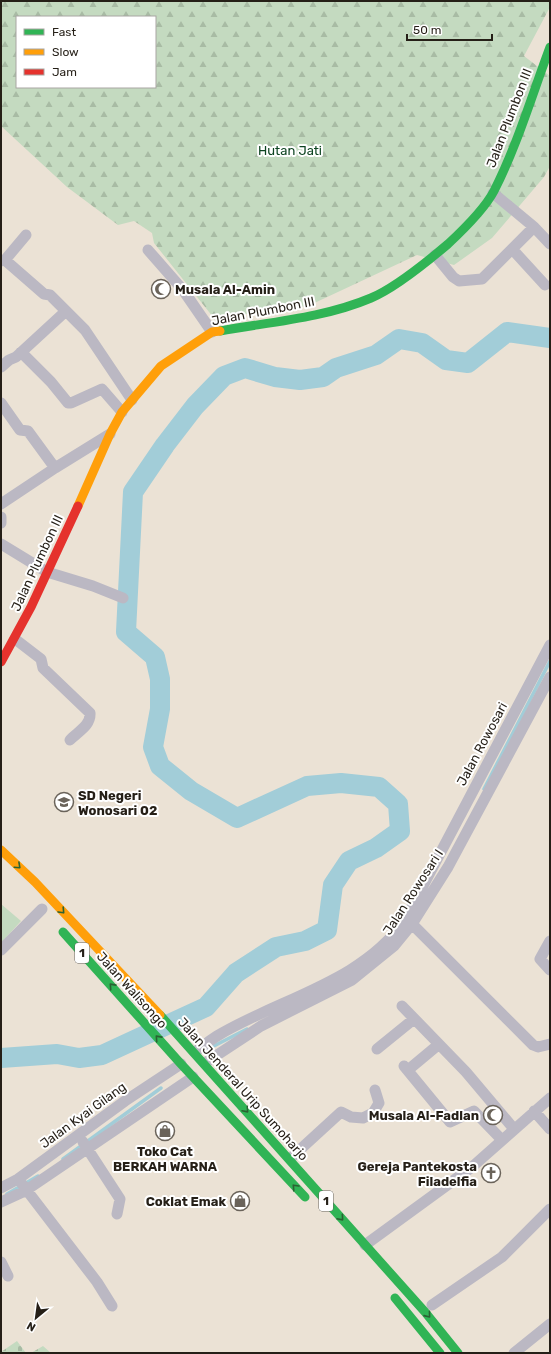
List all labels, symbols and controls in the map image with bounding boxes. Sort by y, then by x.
legend [16,16,156,88]
scale bar [407,16,492,42]
text: 50 m [413,23,441,37]
text: Fast [52,25,76,39]
text: Slow [52,45,79,59]
text: Jam [52,65,77,79]
street label: Jalan Plumbon III [483,67,535,169]
park label: Hutan Jati [258,143,322,158]
mosque icon: Musala Al-Amin [150,278,172,300]
place label: Musala Al-Amin [175,282,275,297]
street label: Jalan Plumbon III [210,294,316,328]
street label: Jalan Plumbon III [8,512,66,614]
street label: Jalan Rowosari [454,700,510,788]
place label: SD Negeri Wonosari 02 [78,788,157,818]
school or university icon: SD Negeri Wonosari 02 [53,791,75,813]
street label: Jalan Rowosari I [380,846,446,938]
one-way arrow [13,861,21,869]
one-way arrow [57,906,64,914]
road number: 1 [75,943,89,963]
street label: Jalan Walisongo [93,949,170,1032]
one-way arrow [109,983,116,991]
street label: Jalan Jenderal Urip Sumoharjo [175,1014,311,1164]
one-way arrow [155,1035,163,1043]
street label: Jalan Kyai Gilang [37,1079,129,1152]
mosque icon: Musala Al-Fadlan [482,1104,504,1126]
one-way arrow [241,1105,249,1113]
place label: Musala Al-Fadlan [369,1108,479,1123]
shop icon: Toko Cat BERKAH WARNA [154,1120,176,1142]
place label: Toko Cat BERKAH WARNA [113,1144,218,1174]
place label: Gereja Pantekosta Filadelfia [357,1159,477,1189]
church icon: Gereja Pantekosta Filadelfia [480,1162,502,1184]
one-way arrow [293,1184,300,1191]
shop icon: Coklat Emak [229,1190,251,1212]
road number: 1 [319,1191,333,1211]
place label: Coklat Emak [146,1194,226,1209]
one-way arrow [337,1213,344,1221]
north arrow [16,1298,56,1338]
one-way arrow [423,1310,430,1318]
text: N [25,1319,38,1334]

